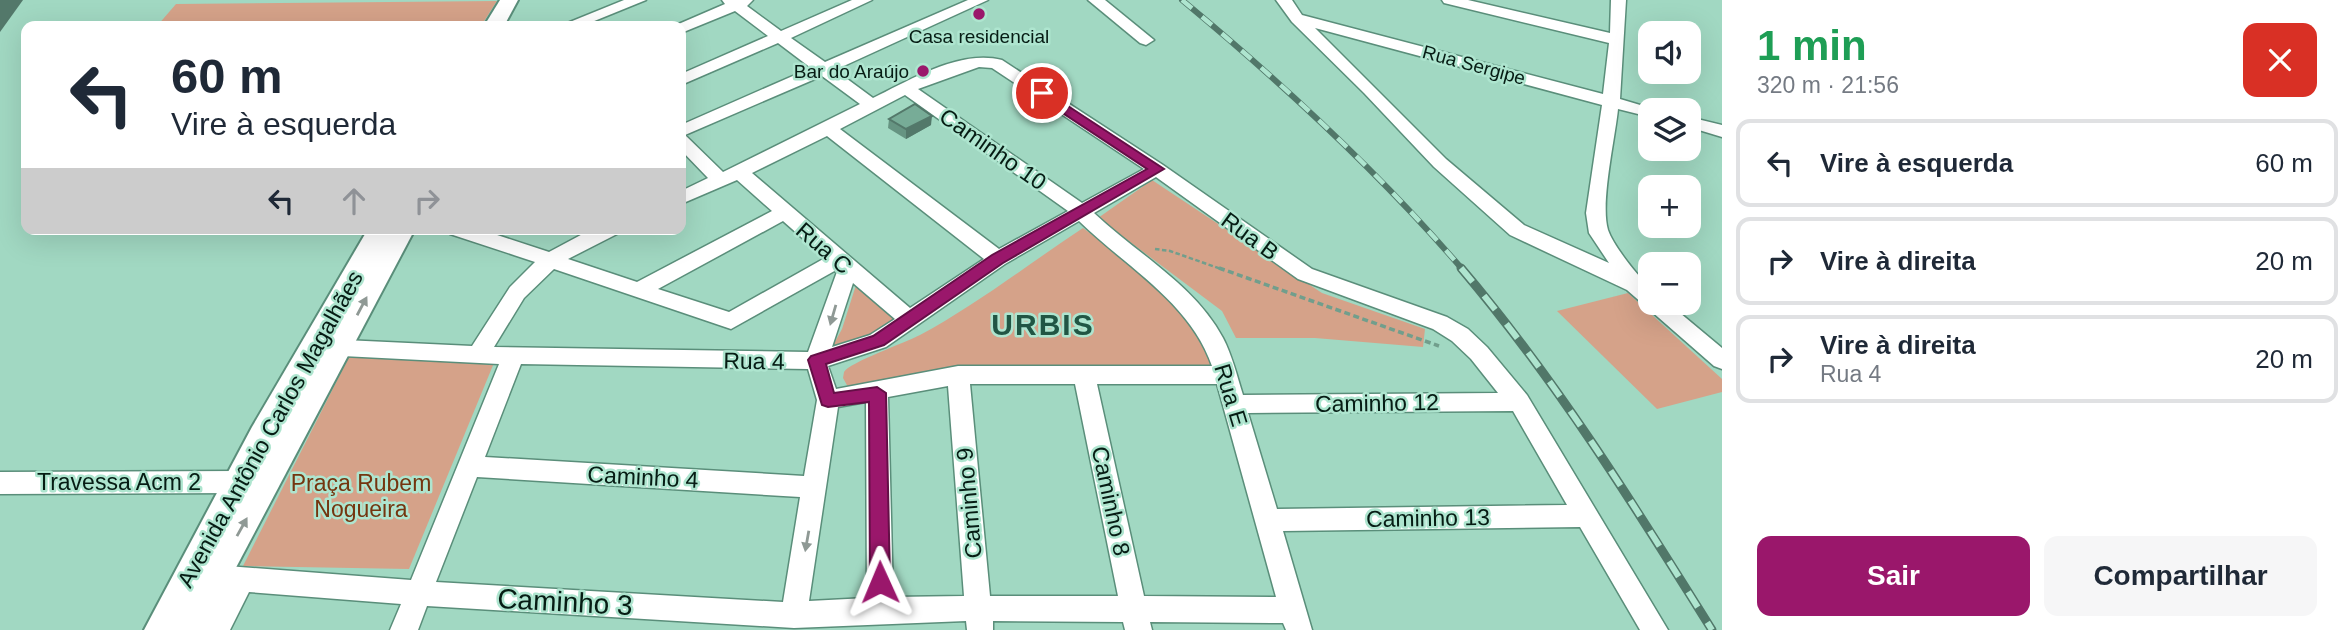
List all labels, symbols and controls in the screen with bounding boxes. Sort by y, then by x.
marker: Casa residencial [971,6,987,22]
map controls [1638,21,1701,315]
button: sound [1638,21,1701,84]
text: 1 min [1757,22,1867,69]
button: close [2243,23,2317,97]
place label: Casa residencial [909,26,1049,47]
street label: Rua Sergipe [1420,41,1528,89]
icon: left [56,49,147,140]
text: 60 m [171,49,283,103]
place label: Bar do Araújo [794,61,909,82]
marker: Bar do Araújo [915,63,931,79]
pin [1012,63,1072,123]
text: 320 m · 21:56 [1757,72,1899,98]
icon: arrive [1023,74,1061,112]
button: layers [1638,98,1701,161]
street label: Caminho 10 [935,103,1051,195]
text: Vire à esquerda [171,106,396,142]
icon: left [1761,144,1799,182]
text: Vire à esquerda [1820,148,2013,178]
text: 60 m [2255,148,2313,178]
button: + [1638,175,1701,238]
icon: left [262,182,300,220]
icon: ahead [335,182,373,220]
icon: right [408,182,446,220]
street label: Rua B [1216,207,1284,265]
street label: Rua C [791,217,857,279]
icon: right [1761,242,1799,280]
text: Vire à direita [1820,246,1976,276]
text: 20 m [2255,246,2313,276]
button: − [1638,252,1701,315]
street label: Avenida Antônio Carlos Magalhães [172,266,368,592]
one-way arrow [356,296,368,316]
one-way arrow [827,304,838,326]
district label: URBIS [991,308,1095,341]
text: Vire à direita [1820,330,1976,360]
icon: right [1761,340,1799,378]
text: 20 m [2255,344,2313,374]
street label: Rua 4 [723,347,785,375]
street label: Rua E [1209,361,1253,429]
text: Rua 4 [1820,361,1881,387]
street label: Caminho 12 [1315,389,1439,417]
street label: Caminho 8 [1087,444,1135,558]
street label: Caminho 9 [951,446,987,560]
street label: Caminho 4 [587,461,699,493]
street label: Travessa Acm 2 [37,469,201,495]
park label: Praça Rubem Nogueira [291,470,431,522]
street label: Caminho 13 [1366,504,1490,532]
one-way arrow [236,518,248,537]
one-way arrow [801,530,812,552]
button: Sair [1757,536,2030,616]
button: Compartilhar [2044,536,2317,616]
position arrow [843,545,917,619]
street label: Caminho 3 [497,583,633,621]

